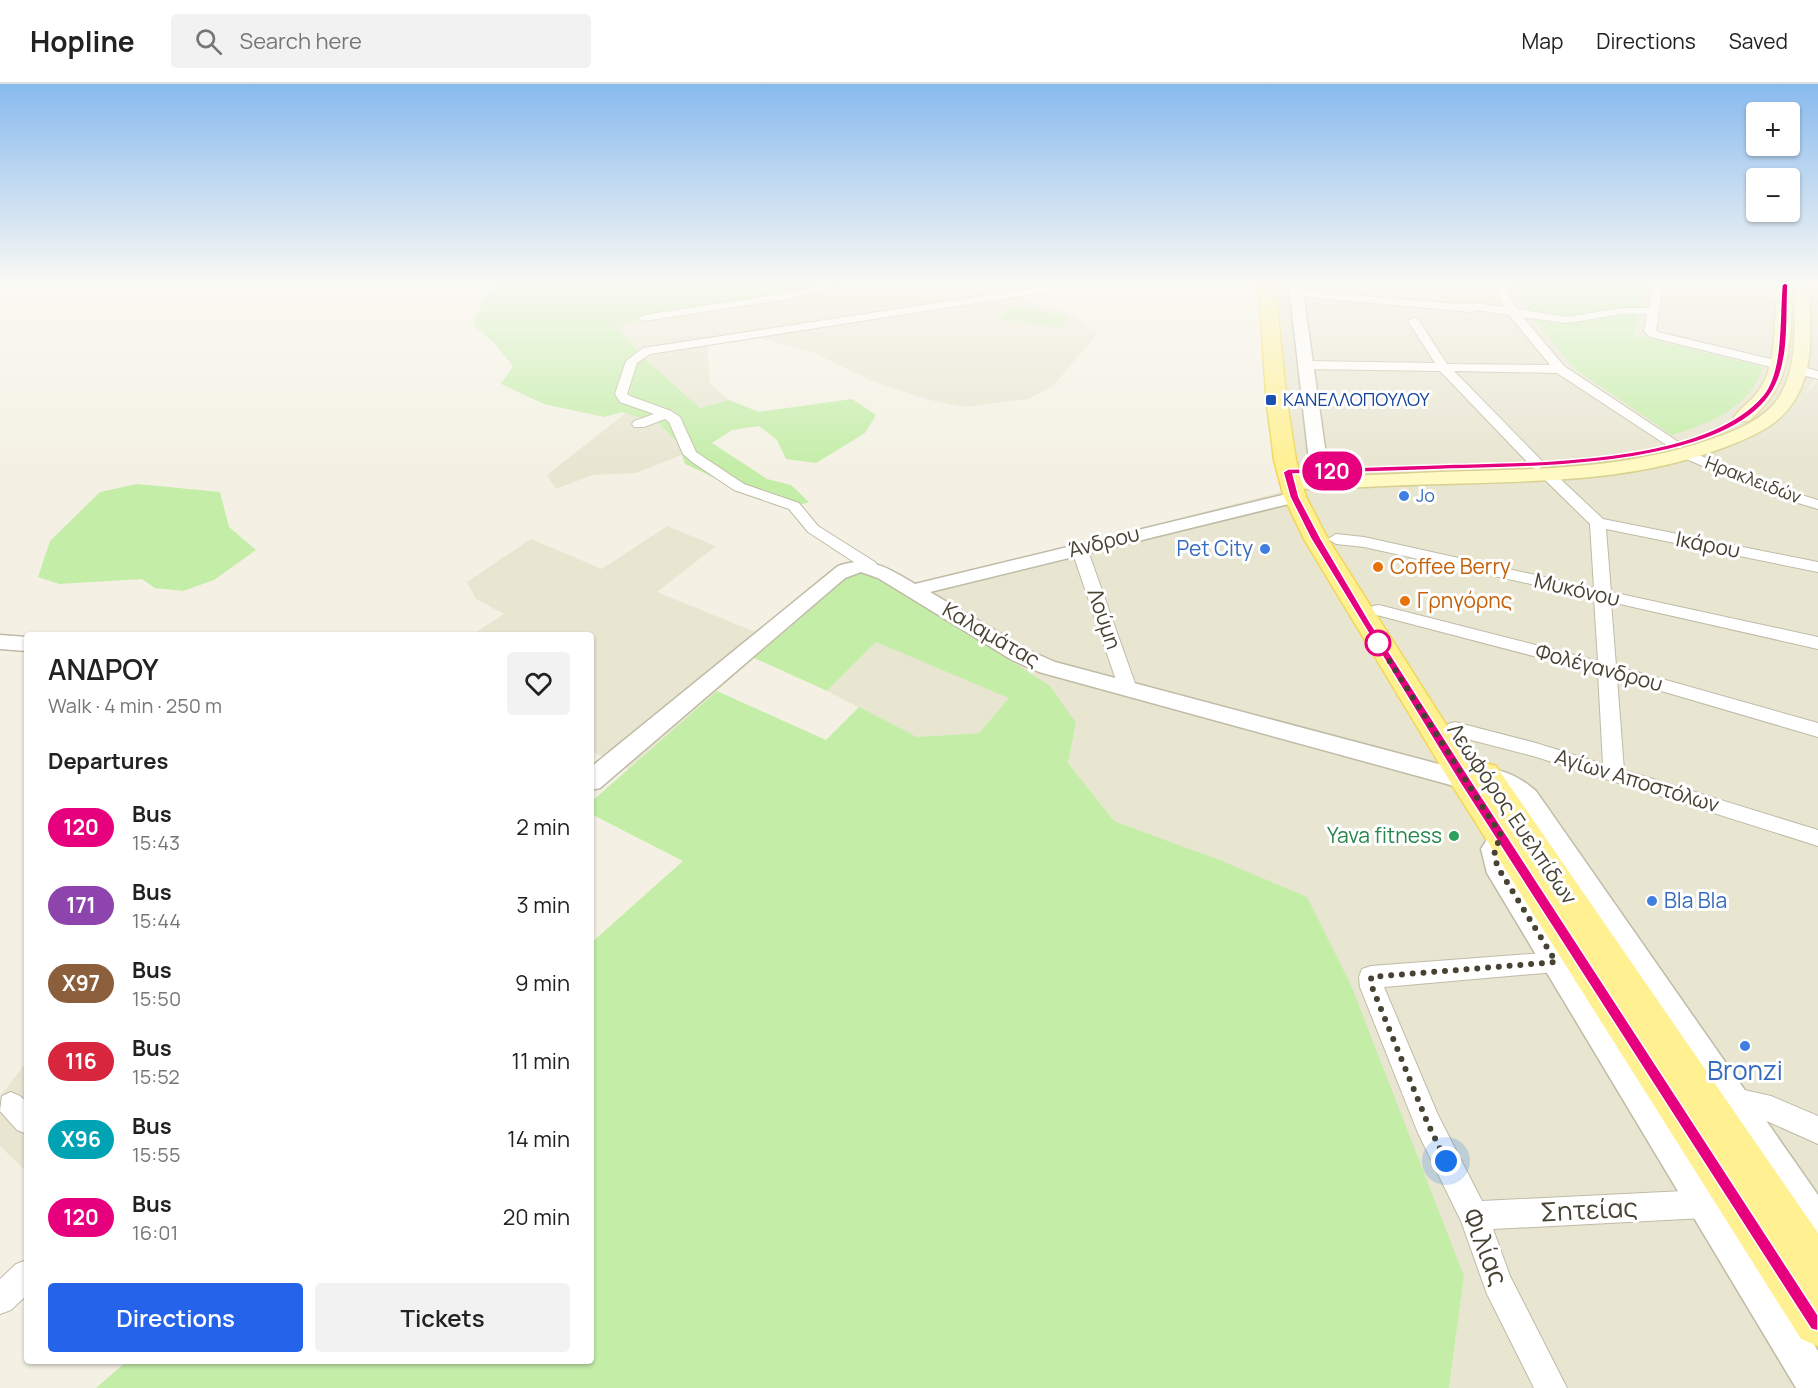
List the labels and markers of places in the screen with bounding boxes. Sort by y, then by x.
place label: ΚΑΝΕΛΛΟΠΟΥΛΟΥ [1283,387,1430,411]
marker: ΚΑΝΕΛΛΟΠΟΥΛΟΥ [1264,393,1278,407]
place label: Jo [1416,483,1435,507]
marker: Jo [1397,489,1411,503]
place label: Pet City [1176,534,1253,562]
marker: Pet City [1258,542,1272,556]
place label: Coffee Berry [1390,552,1511,580]
marker: Coffee Berry [1371,560,1385,574]
place label: Γρηγόρης [1417,586,1512,614]
marker: Γρηγόρης [1398,594,1412,608]
unlabelled marker [1365,630,1391,656]
place label: Yava fitness [1327,821,1442,849]
marker: Yava fitness [1447,829,1461,843]
place label: Bla Bla [1664,886,1727,914]
marker: Bla Bla [1645,894,1659,908]
marker: Bronzi [1738,1039,1752,1053]
place label: Bronzi [1707,1052,1783,1088]

